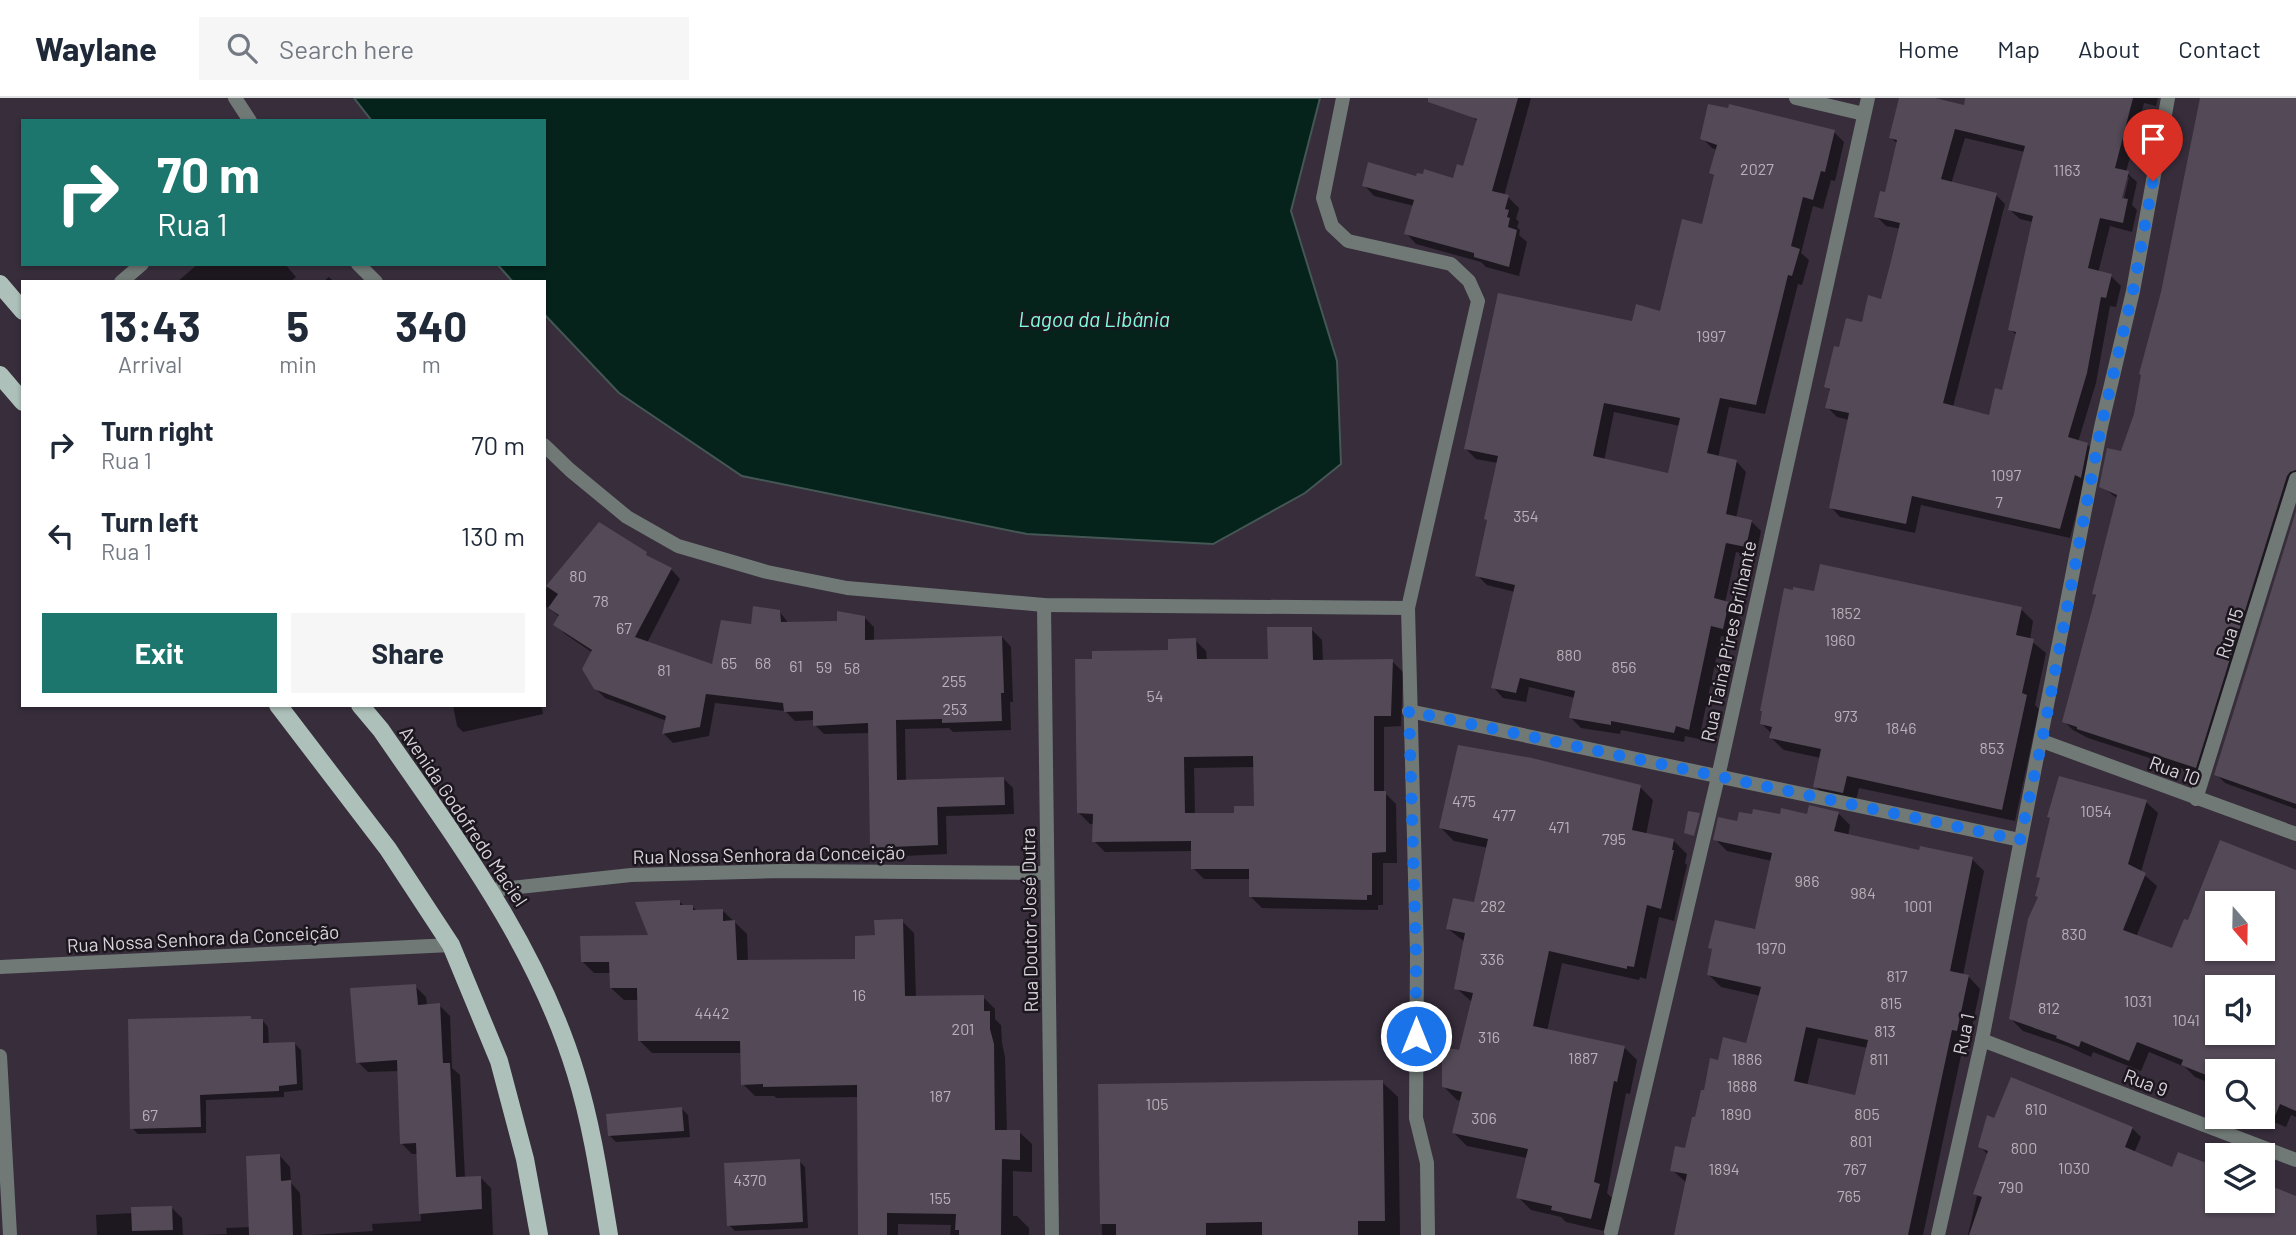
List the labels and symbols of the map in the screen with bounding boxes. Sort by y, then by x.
pin [2123,109,2183,181]
house number: 2027 [1740,159,1774,178]
house number: 1163 [2053,160,2081,179]
water label: Lagoa da Libânia [1018,306,1170,331]
house number: 1997 [1696,326,1726,345]
house number: 1097 [1991,465,2022,484]
house number: 7 [1995,492,2003,511]
house number: 354 [1513,506,1539,525]
street label: Rua Tainá Pires Brilhante [1695,538,1761,744]
house number: 80 [569,566,587,585]
house number: 78 [593,591,609,610]
house number: 1852 [1831,603,1861,622]
street label: Rua 15 [2210,605,2248,661]
house number: 67 [616,618,632,637]
house number: 1960 [1824,630,1856,649]
house number: 880 [1556,645,1582,664]
house number: 65 [721,653,737,672]
house number: 68 [755,653,771,672]
house number: 61 [789,656,803,675]
house number: 59 [816,657,832,676]
house number: 856 [1612,657,1636,676]
house number: 58 [844,658,860,677]
house number: 81 [657,660,671,679]
house number: 255 [941,671,967,690]
house number: 54 [1146,686,1164,705]
house number: 253 [942,699,968,718]
house number: 973 [1834,706,1858,725]
house number: 1846 [1886,718,1917,737]
street label: Avenida Godofredo Maciel [395,722,533,910]
house number: 853 [1980,738,2004,757]
street label: Rua 10 [2146,750,2204,790]
house number: 475 [1452,791,1476,810]
house number: 1054 [2080,801,2112,820]
house number: 477 [1492,805,1516,824]
house number: 471 [1548,817,1570,836]
street label: Rua Doutor José Dutra [1016,827,1042,1013]
house number: 795 [1602,829,1626,848]
street label: Rua Nossa Senhora da Conceição [632,840,906,868]
house number: 986 [1795,871,1819,890]
house number: 984 [1850,883,1876,902]
north arrow [2205,891,2275,961]
house number: 282 [1480,896,1506,915]
house number: 1001 [1904,896,1932,915]
street label: Rua Nossa Senhora da Conceição [66,919,340,957]
house number: 830 [2061,924,2087,943]
house number: 1970 [1756,938,1786,957]
house number: 336 [1480,949,1504,968]
house number: 817 [1886,966,1908,985]
house number: 16 [852,985,866,1004]
house number: 1031 [2124,991,2152,1010]
house number: 815 [1880,993,1902,1012]
house number: 812 [2038,998,2060,1017]
position arrow [1379,999,1453,1073]
house number: 4442 [694,1003,730,1022]
house number: 1041 [2172,1010,2200,1029]
street label: Rua 1 [1947,1011,1979,1057]
house number: 201 [952,1019,974,1038]
house number: 813 [1874,1021,1896,1040]
house number: 316 [1478,1027,1500,1046]
house number: 1887 [1568,1048,1598,1067]
house number: 1886 [1732,1049,1762,1068]
house number: 811 [1869,1049,1889,1068]
street label: Rua 9 [2121,1063,2171,1101]
house number: 1888 [1727,1076,1757,1095]
house number: 187 [929,1086,951,1105]
house number: 105 [1146,1094,1168,1113]
house number: 810 [2025,1099,2047,1118]
house number: 1890 [1720,1104,1752,1123]
house number: 805 [1854,1104,1880,1123]
house number: 67 [142,1105,158,1124]
house number: 306 [1471,1108,1497,1127]
house number: 801 [1850,1131,1872,1150]
house number: 800 [2011,1138,2037,1157]
house number: 1030 [2058,1158,2090,1177]
house number: 1894 [1708,1159,1740,1178]
house number: 767 [1843,1159,1867,1178]
house number: 4370 [733,1170,767,1189]
house number: 790 [1999,1177,2023,1196]
house number: 765 [1837,1186,1861,1205]
house number: 155 [929,1188,951,1207]

